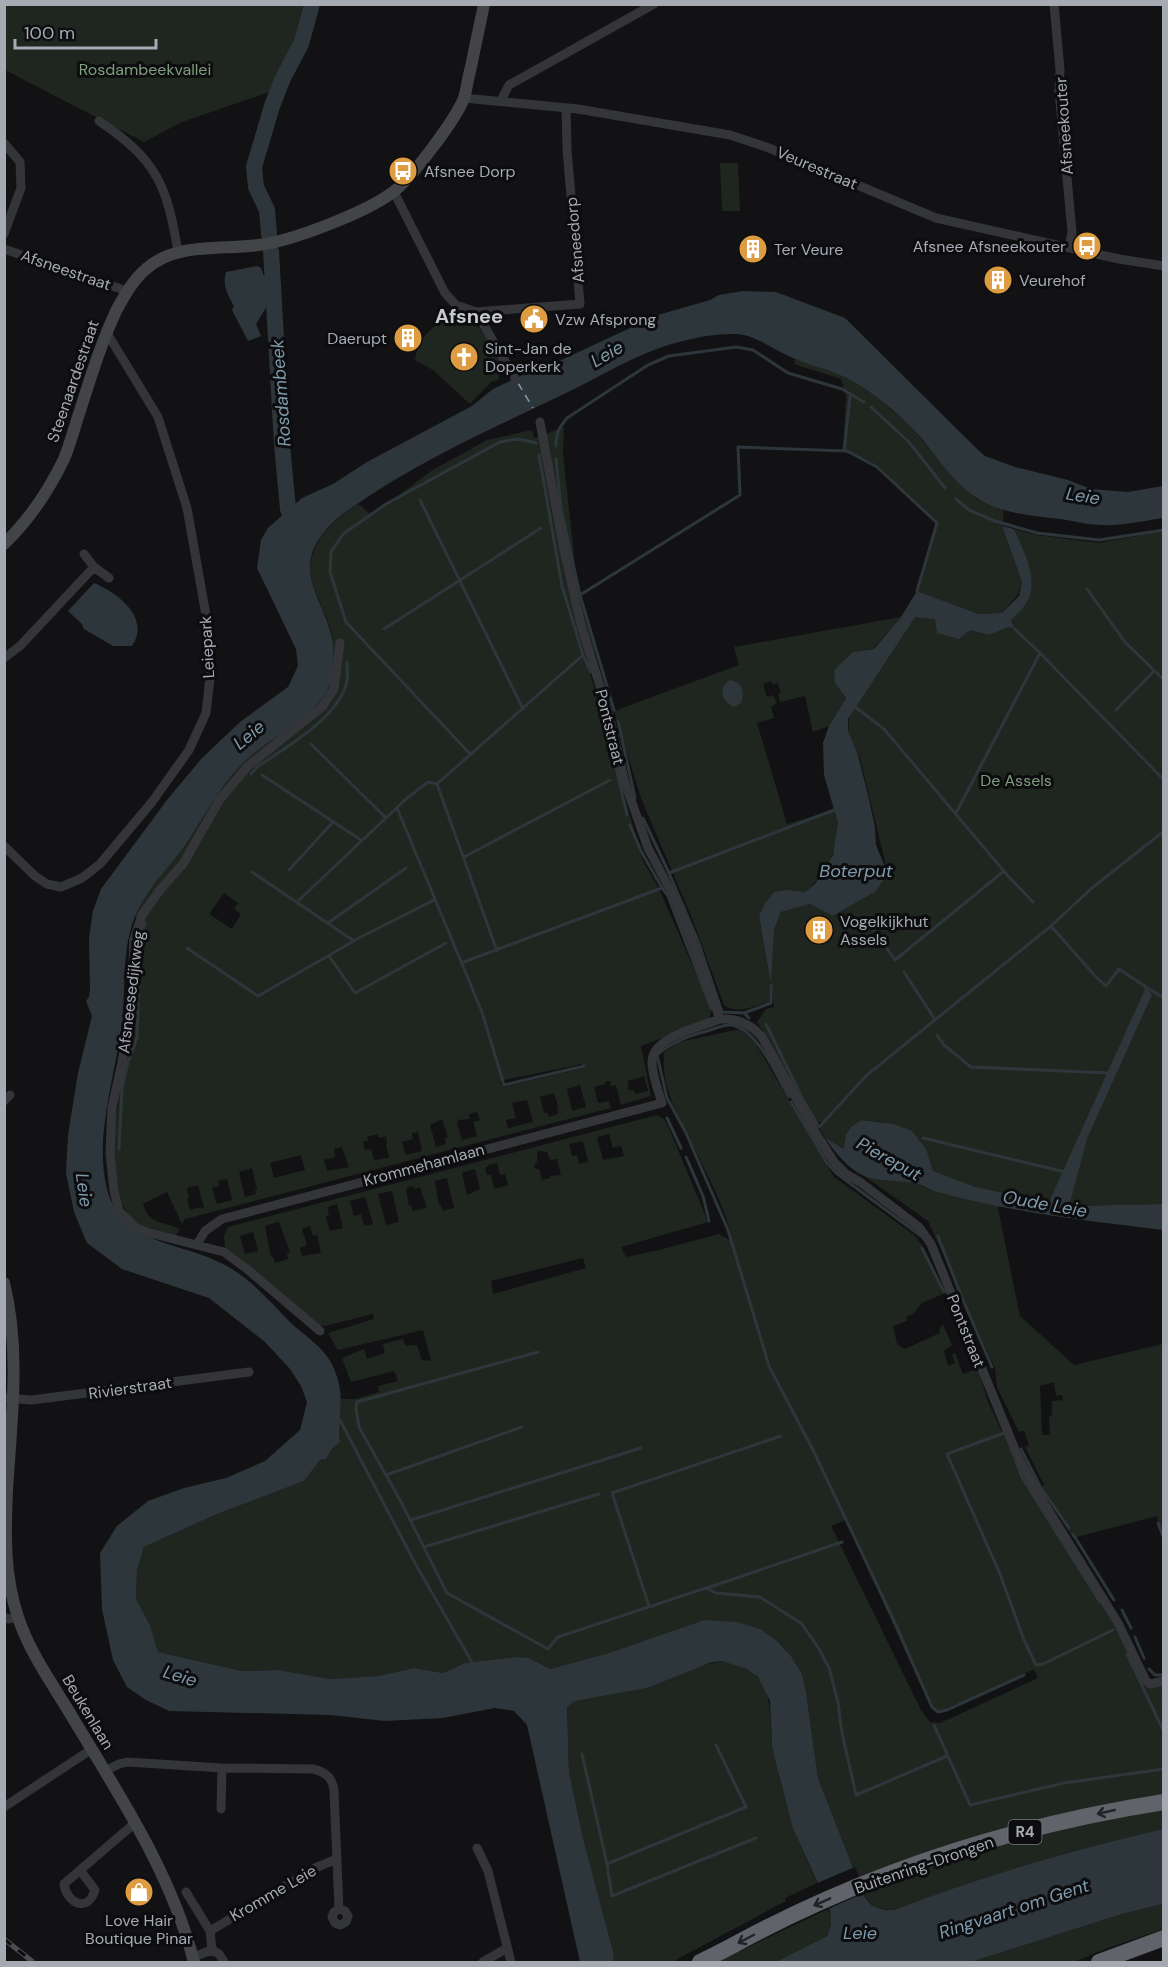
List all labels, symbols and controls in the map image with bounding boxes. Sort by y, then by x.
scale bar [15,12,156,50]
text: 100 m [24,21,75,45]
park label: Rosdambeekvallei [79,59,211,80]
street label: Afsneekouter [1050,76,1078,176]
street label: Veurestraat [773,142,861,194]
bus stop icon: Afsnee Dorp [387,155,419,187]
place label: Afsnee Dorp [424,161,516,182]
street label: Afsneedorp [561,196,589,284]
bus stop icon: Afsnee Afsneekouter [1071,230,1103,262]
building icon: Ter Veure [737,233,769,265]
place label: Afsnee Afsneekouter [913,236,1066,257]
place label: Ter Veure [774,239,843,260]
street label: Afsneestraat [18,245,114,295]
building icon: Veurehof [982,264,1014,296]
place label: Veurehof [1019,270,1086,291]
district label: Afsnee [435,303,503,329]
public building icon: Vzw Afsprong [518,303,550,335]
place label: Vzw Afsprong [555,309,656,330]
street label: Steenaardestraat [42,317,104,445]
building icon: Daerupt [392,322,424,354]
place label: Daerupt [327,328,387,349]
water label: Leie [586,335,628,373]
water label: Rosdambeek [265,338,297,448]
place label: Sint-Jan de Doperkerk [485,338,572,377]
church icon: Sint-Jan de Doperkerk [448,341,480,373]
water label: Leie [1064,481,1102,511]
street label: Leiepark [195,615,219,679]
street label: Pontstraat [590,687,630,767]
water label: Leie [228,715,270,755]
park label: De Assels [980,770,1052,791]
water label: Boterput [819,859,894,883]
place label: Vogelkijkhut Assels [840,911,929,950]
building icon: Vogelkijkhut Assels [803,914,835,946]
street label: Afsneesedijkweg [113,929,149,1055]
water label: Piereput [852,1131,926,1187]
street label: Krommehamlaan [361,1139,487,1191]
water label: Leie [70,1171,98,1209]
water label: Oude Leie [1001,1185,1089,1223]
street label: Pontstraat [942,1291,990,1371]
street label: Rivierstraat [87,1372,173,1404]
water label: Leie [160,1660,200,1692]
street label: Beukenlaan [57,1671,119,1753]
one-way arrow [1097,1807,1116,1818]
road number: R4 [1008,1820,1042,1844]
street label: Buitenring-Drongen [852,1831,996,1899]
street label: Kromme Leie [226,1860,320,1926]
water label: Ringvaart om Gent [936,1873,1093,1945]
shop icon: Love Hair Boutique Pinar [123,1876,155,1908]
one-way arrow [813,1897,831,1908]
place label: Love Hair Boutique Pinar [85,1910,193,1949]
water label: Leie [843,1921,877,1945]
one-way arrow [738,1933,756,1945]

